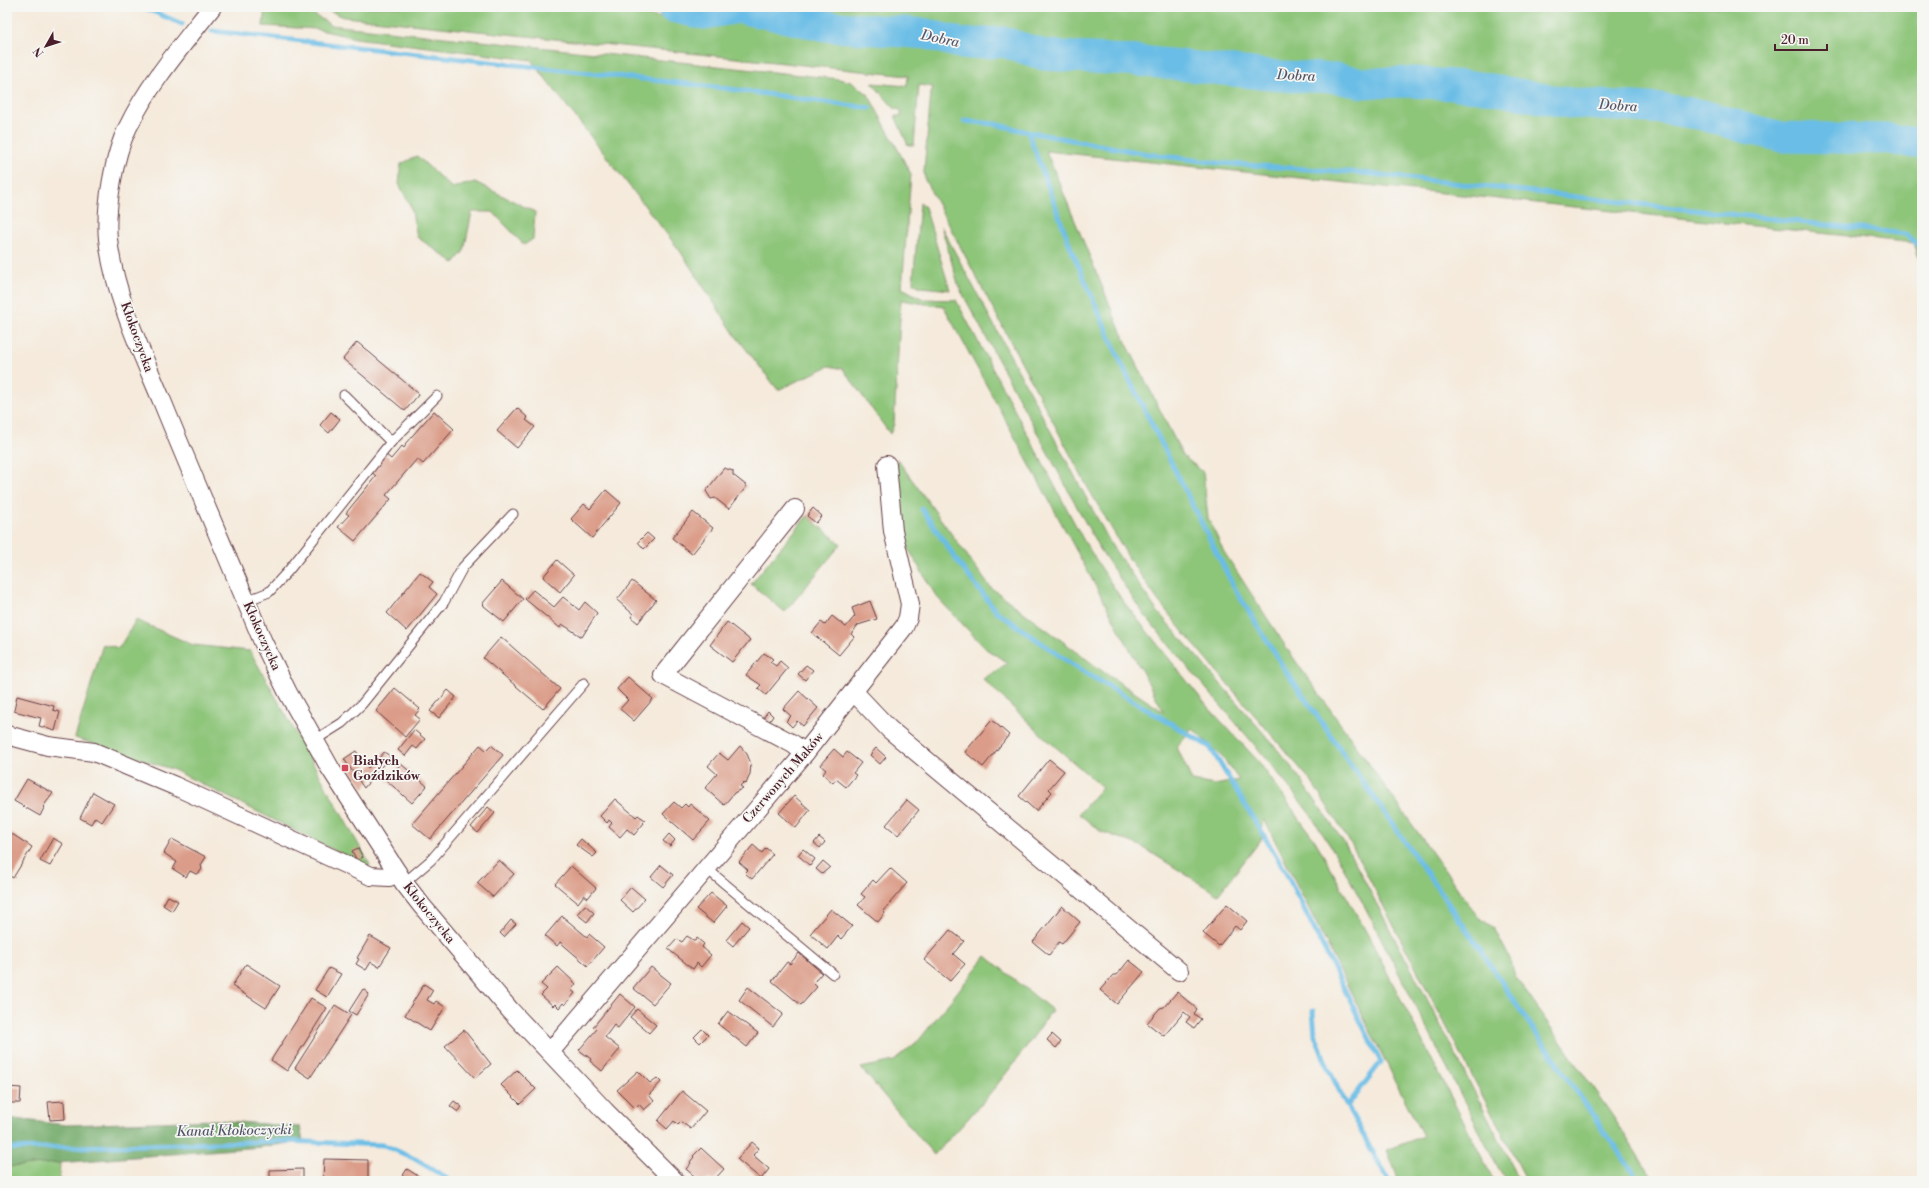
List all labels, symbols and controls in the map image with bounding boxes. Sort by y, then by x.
north arrow [26,26,66,66]
water label: Dobra [918,26,961,52]
scale bar [1775,26,1827,52]
text: 20 m [1781,33,1809,48]
text: N [31,44,47,59]
water label: Dobra [1275,66,1316,86]
water label: Dobra [1597,96,1638,116]
street label: Kłokoczycka [117,300,157,375]
street label: Kłokoczycka [240,599,284,673]
street label: Czerwonych Maków [739,728,828,827]
place label: Białych Goździków [353,753,421,784]
marker: Białych Goździków [340,763,350,773]
street label: Kłokoczycka [400,879,459,947]
water label: Kanał Kłokoczycki [176,1121,293,1141]

